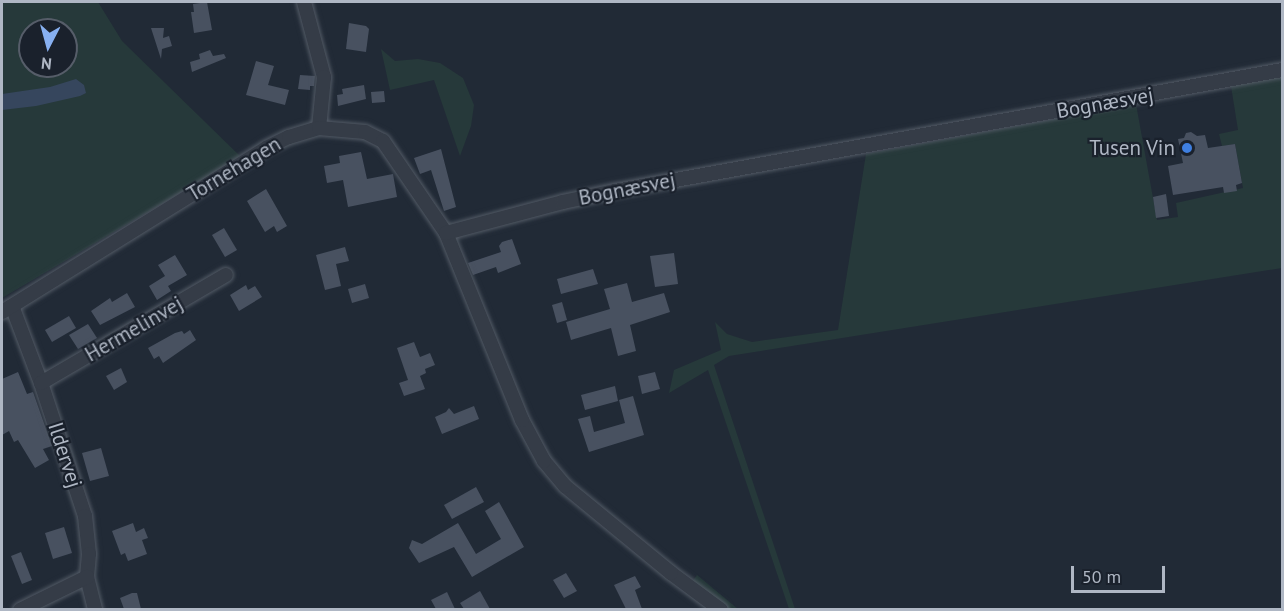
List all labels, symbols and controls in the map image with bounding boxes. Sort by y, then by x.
north arrow [18,18,78,78]
text: N [40,53,53,74]
street label: Bognæsvej [1055,82,1155,124]
street label: Tornehagen [183,131,285,207]
place label: Tusen Vin [1089,135,1175,161]
marker: Tusen Vin [1180,141,1194,155]
street label: Bognæsvej [576,167,678,211]
street label: Hermelinvej [80,291,188,367]
street label: Ildervej [43,419,87,491]
scale bar [1074,554,1168,592]
text: 50 m [1082,565,1121,588]

